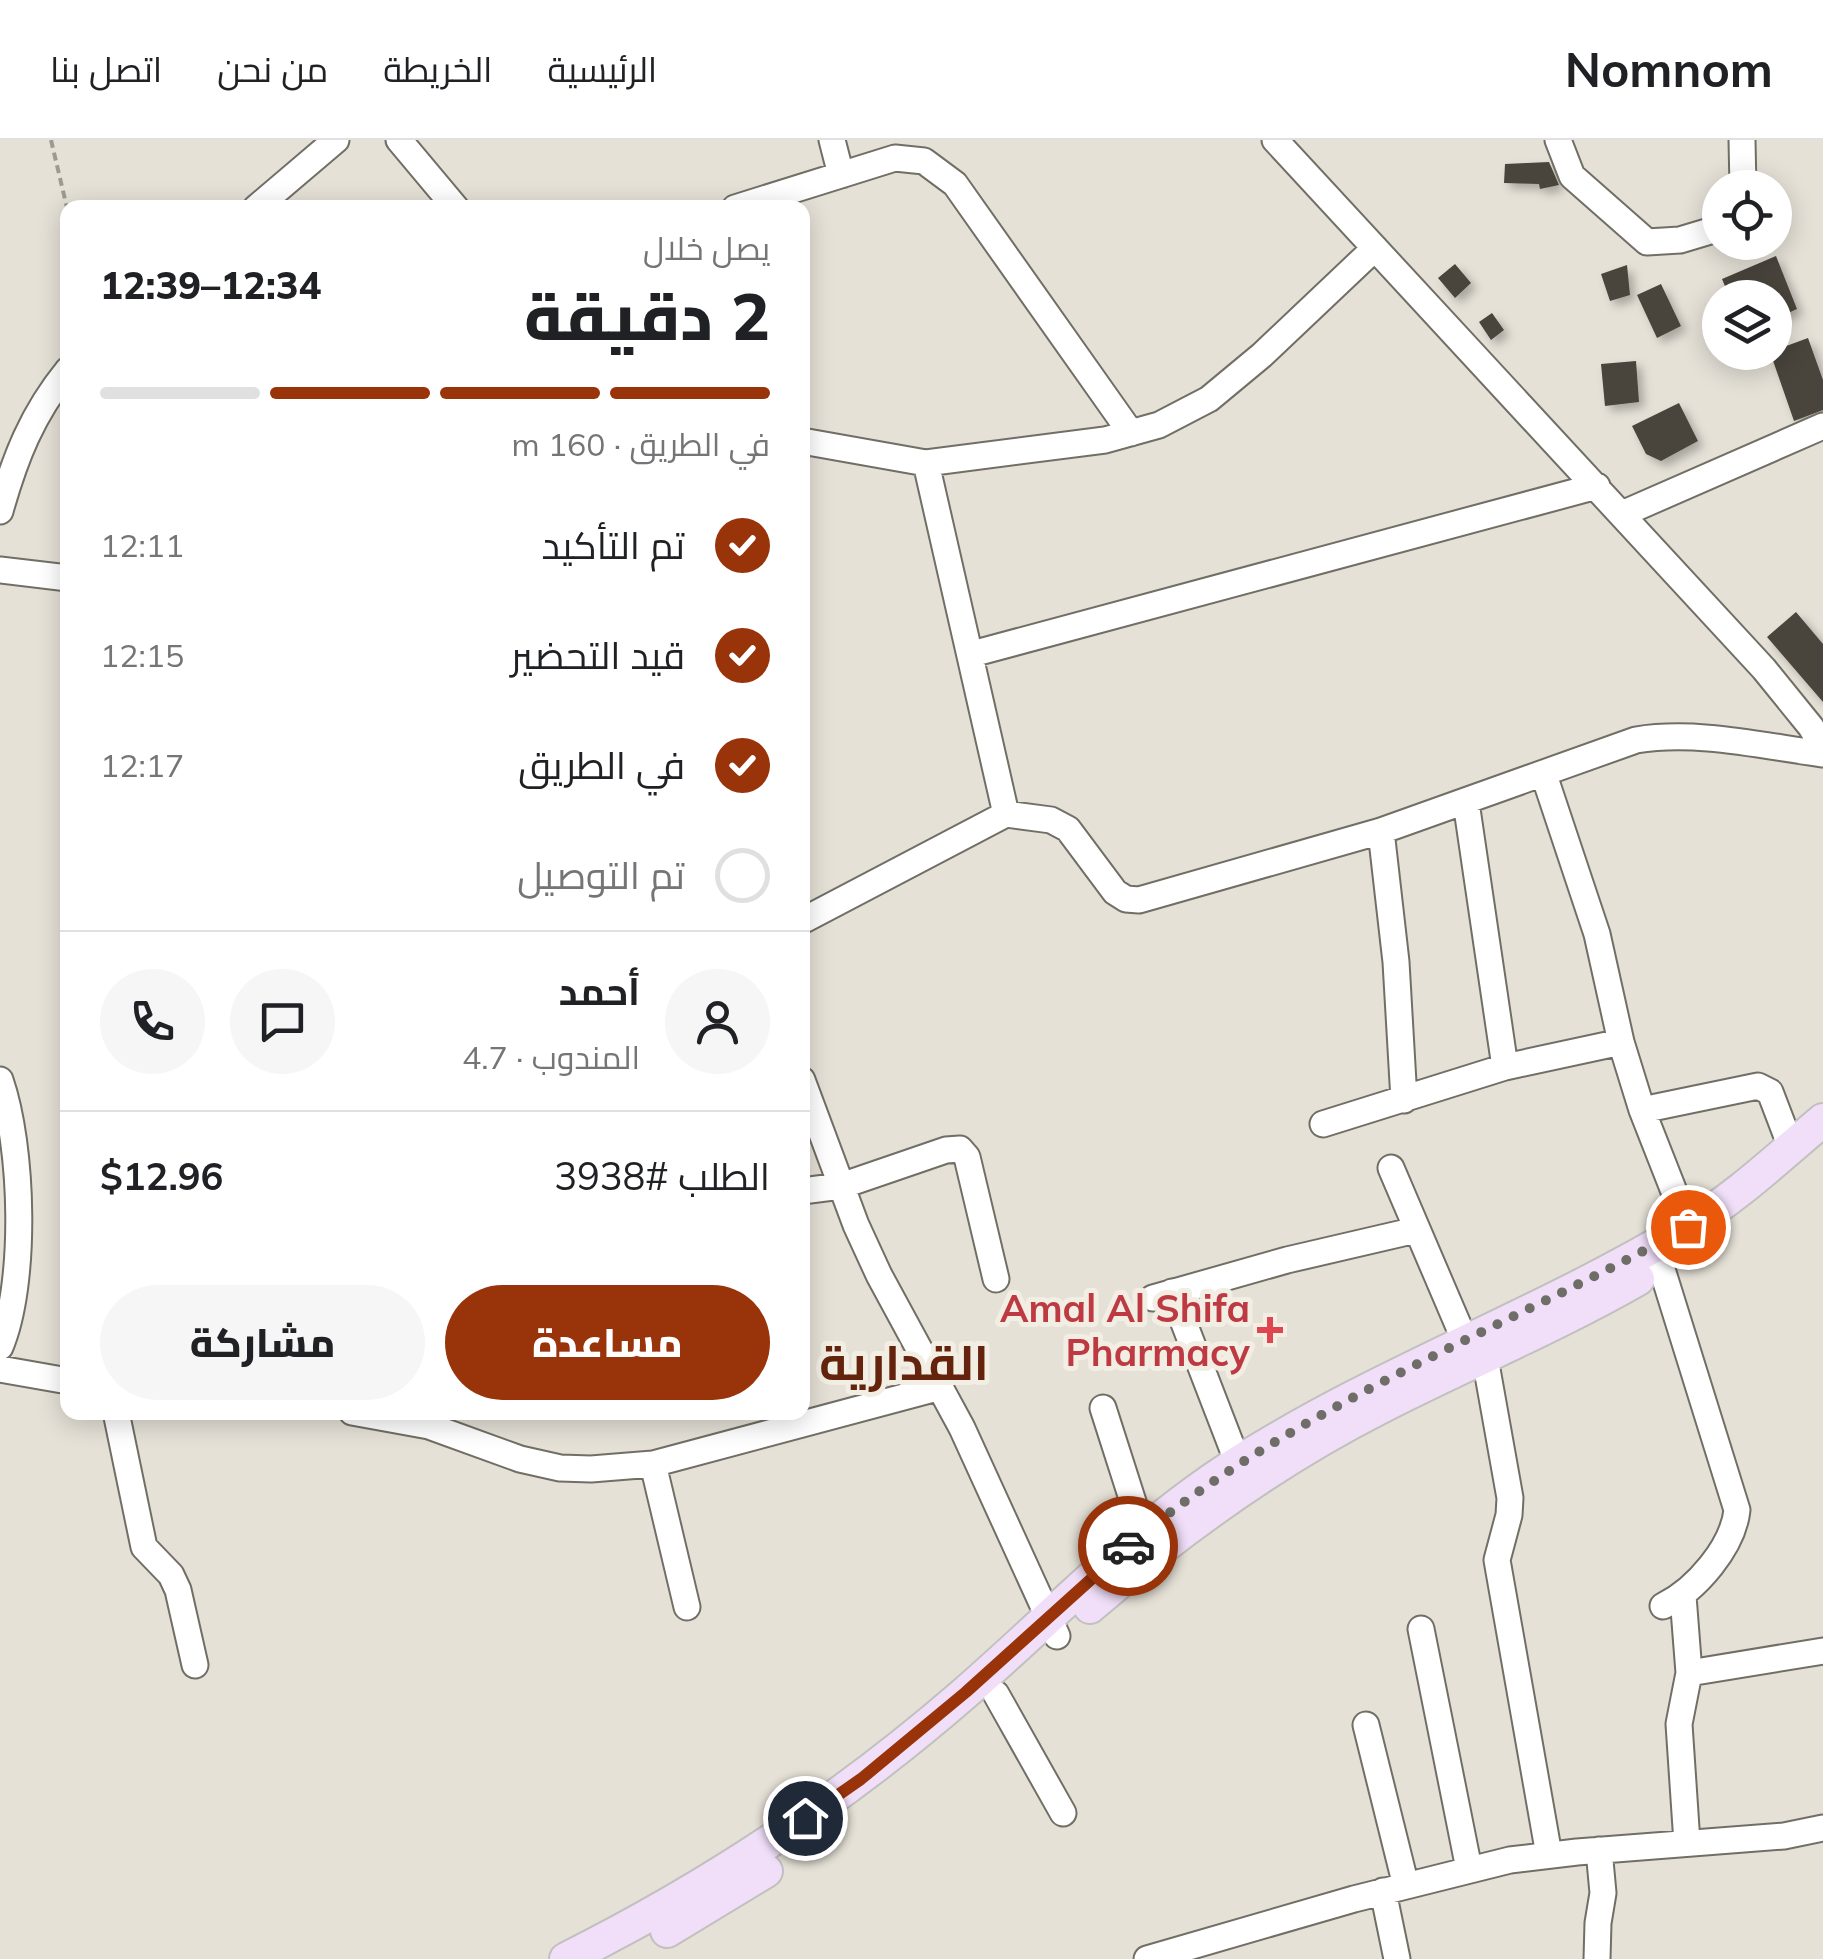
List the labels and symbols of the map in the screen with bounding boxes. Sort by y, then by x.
pin [1646,1185,1731,1270]
place label: Amal Al Shifa Pharmacy [1000,1284,1250,1376]
marker: Amal Al Shifa Pharmacy [1259,1319,1281,1341]
district label: القدارية [819,1332,989,1392]
courier [1078,1496,1178,1596]
pin [763,1776,848,1861]

